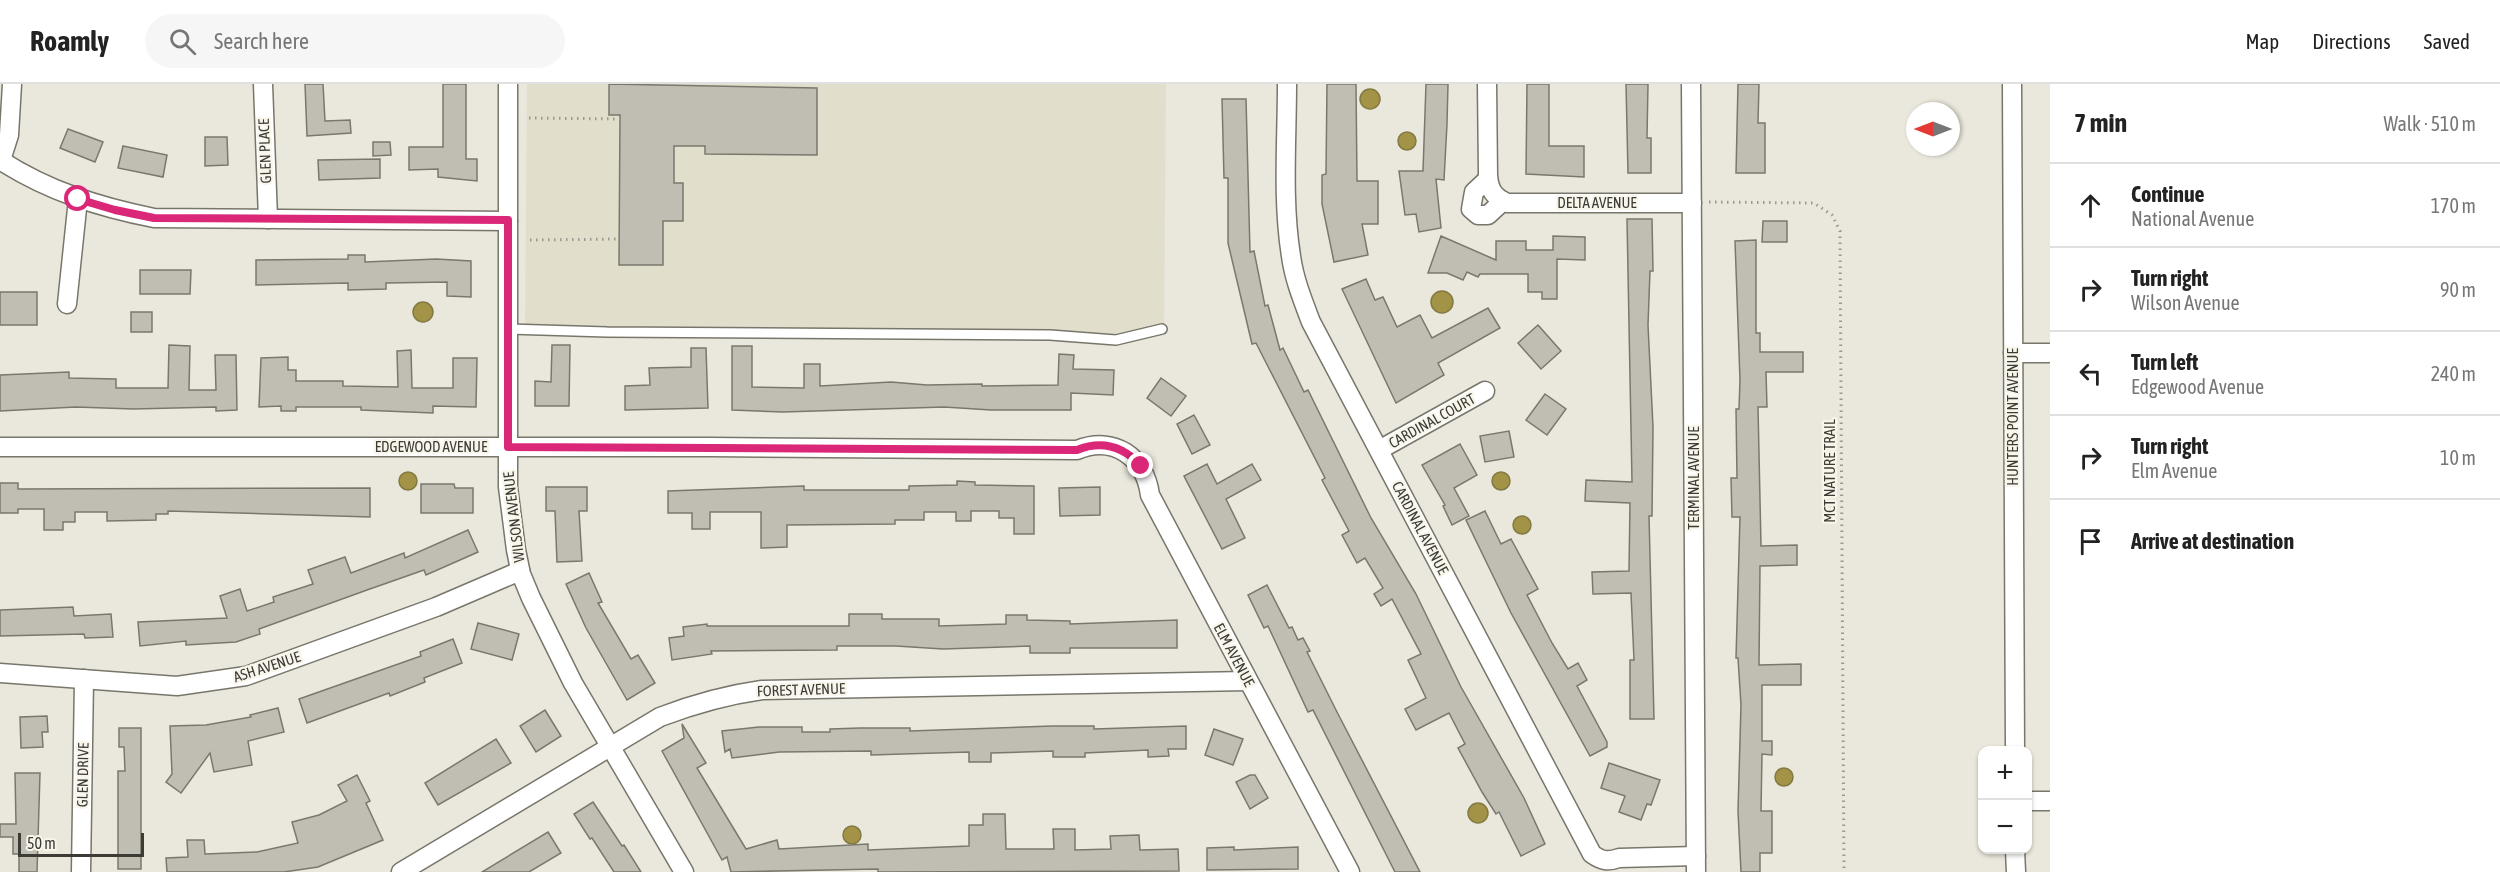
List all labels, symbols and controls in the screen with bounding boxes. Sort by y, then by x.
search box [145,14,565,68]
text: Roamly [30,25,109,57]
icon: search [166,25,199,58]
text: Search here [214,28,309,54]
text: Map [2245,29,2279,53]
text: Directions [2312,29,2391,53]
text: Saved [2424,29,2470,53]
north arrow [1906,102,1960,156]
text: 7 min [2074,108,2127,138]
text: Walk · 510 m [2384,112,2476,135]
street label: GLEN PLACE [255,118,274,184]
text: Continue [2131,181,2205,207]
route start [64,185,90,211]
icon: ahead [2074,189,2107,222]
street label: DELTA AVENUE [1557,194,1637,211]
text: 170 m [2431,194,2476,217]
text: National Avenue [2131,207,2254,230]
text: Turn right [2131,265,2208,291]
icon: right [2074,273,2107,306]
text: 90 m [2440,278,2476,301]
text: Wilson Avenue [2131,291,2240,314]
street label: HUNTERS POINT AVENUE [2004,348,2021,486]
text: Turn left [2131,349,2198,375]
icon: left [2074,357,2107,390]
text: 240 m [2431,362,2476,385]
text: Edgewood Avenue [2131,375,2264,398]
street label: CARDINAL COURT [1386,390,1478,451]
street label: MCT NATURE TRAIL [1821,419,1838,523]
street label: TERMINAL AVENUE [1685,426,1702,530]
text: Turn right [2131,433,2208,459]
street label: EDGEWOOD AVENUE [375,438,488,455]
icon: right [2074,441,2107,474]
text: 10 m [2440,446,2476,469]
route end [1127,452,1153,478]
text: Elm Avenue [2131,459,2217,482]
street label: WILSON AVENUE [499,470,528,563]
street label: CARDINAL AVENUE [1389,478,1452,578]
icon: arrive [2074,525,2107,558]
text: Arrive at destination [2131,528,2294,554]
street label: ELM AVENUE [1211,620,1258,690]
street label: ASH AVENUE [231,648,303,685]
street label: FOREST AVENUE [756,679,846,700]
street label: GLEN DRIVE [73,742,92,807]
map controls [1978,746,2032,854]
button: + [1978,746,2032,800]
button: − [1978,800,2032,854]
scale bar [18,830,144,858]
text: 50 m [27,834,56,852]

